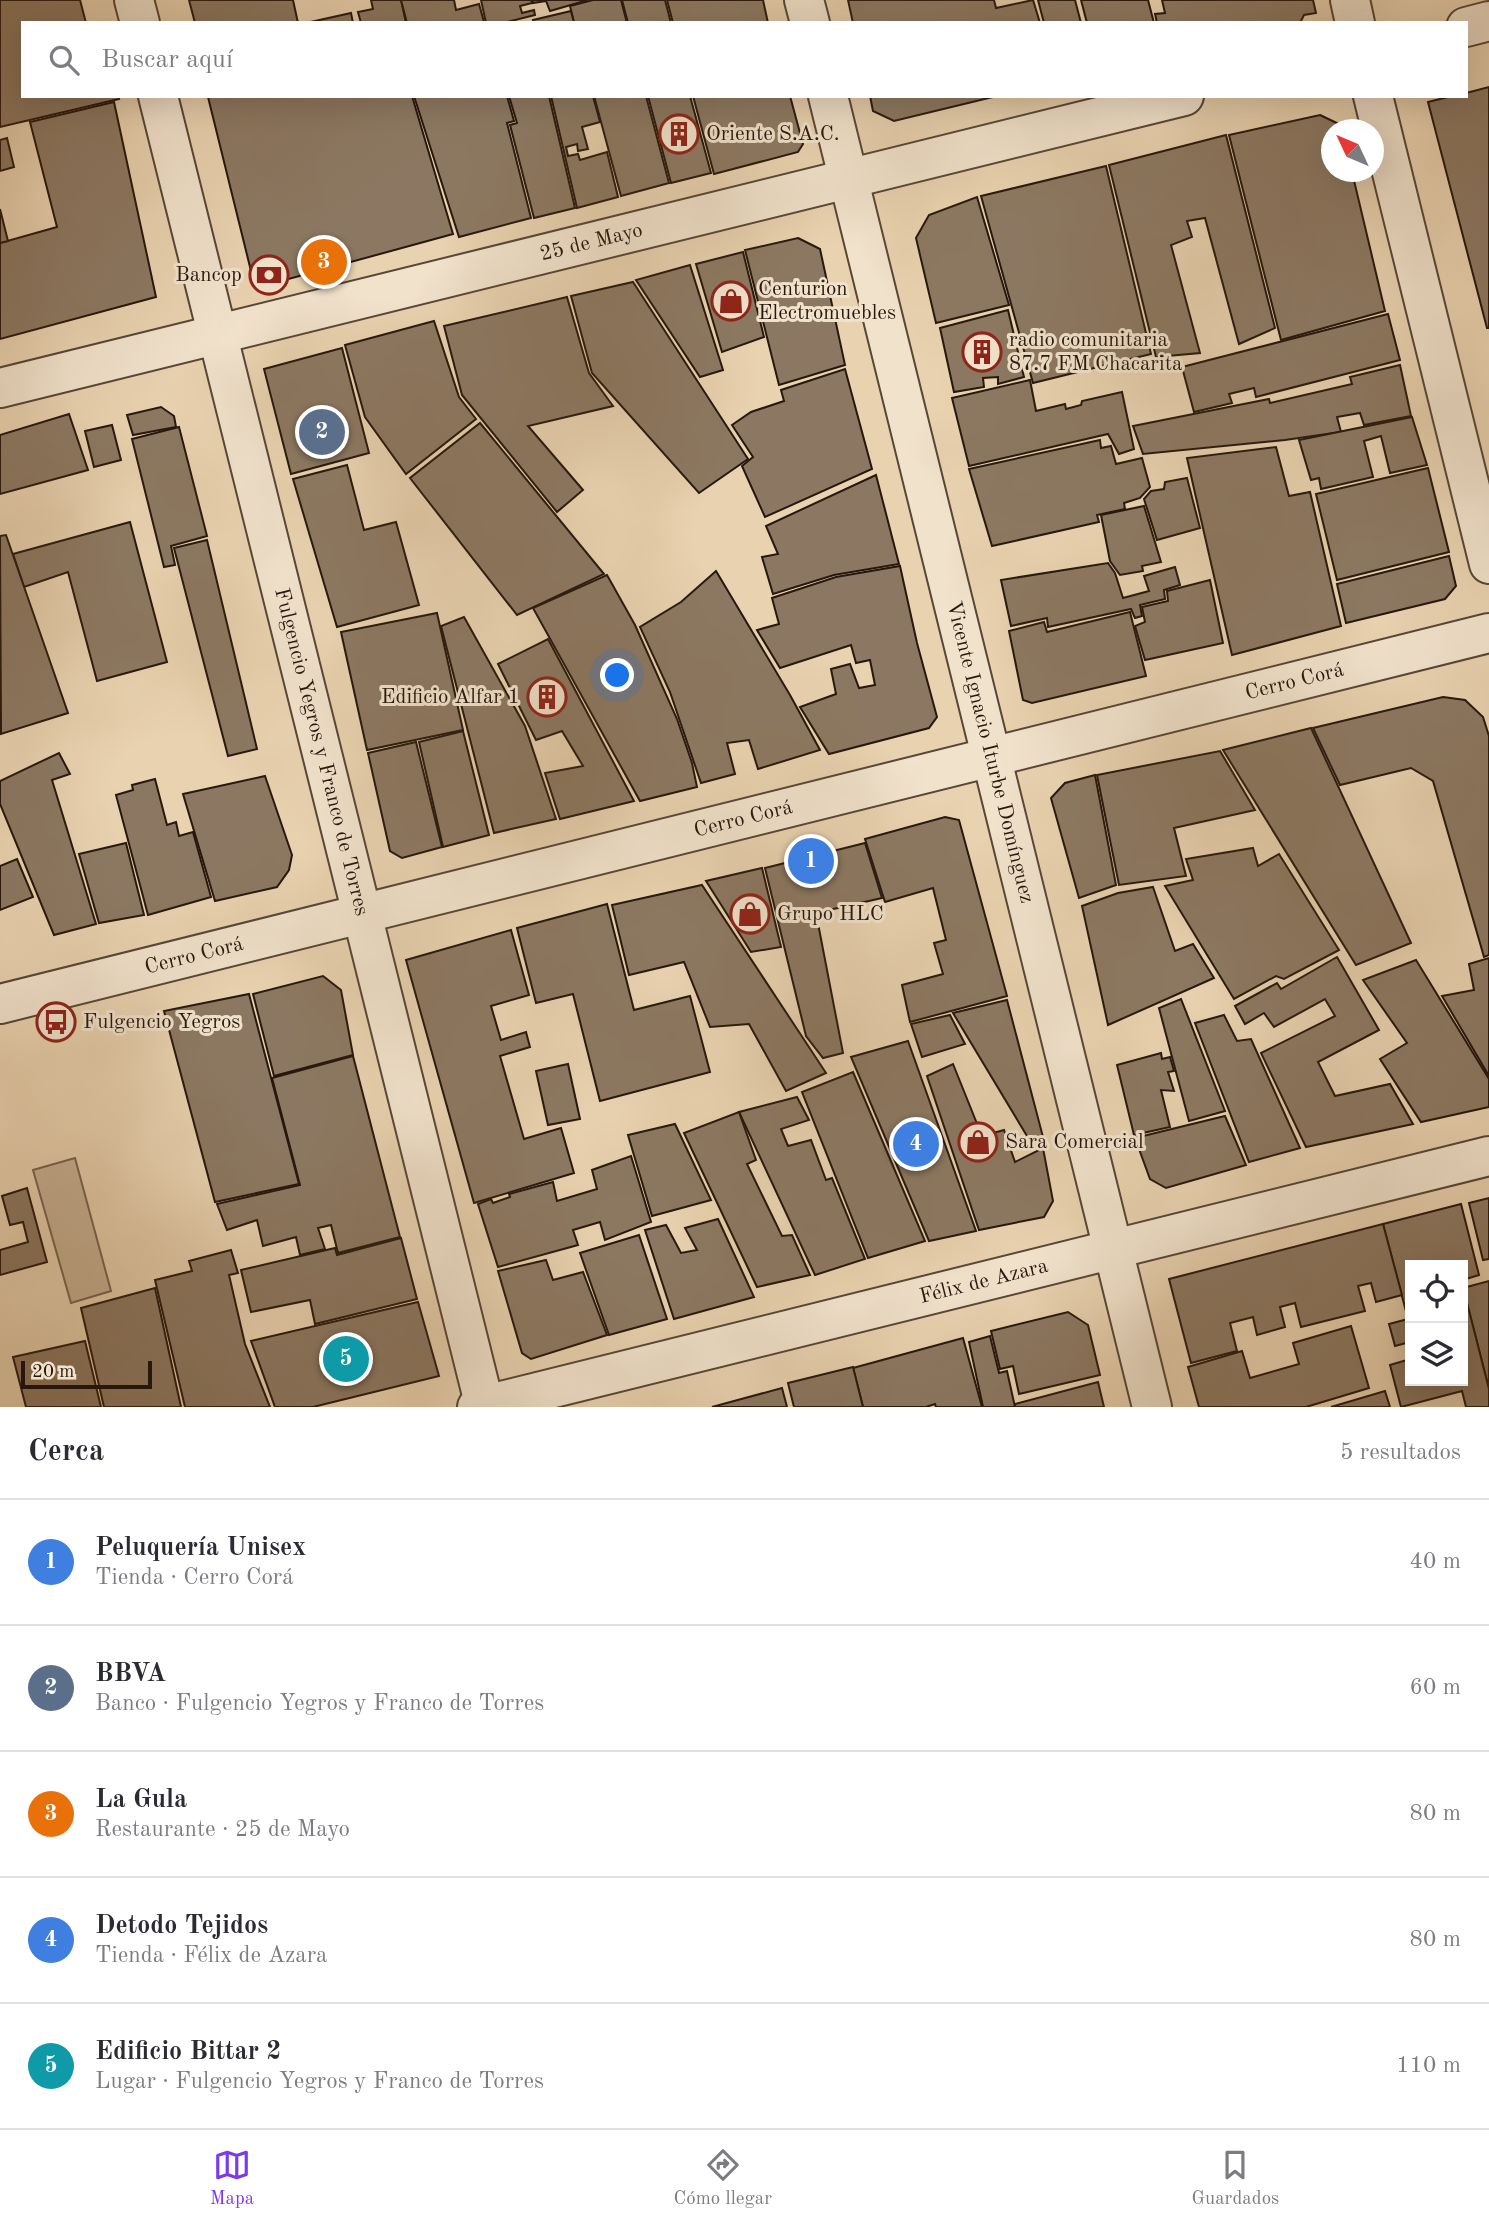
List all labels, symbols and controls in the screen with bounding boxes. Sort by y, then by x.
search box [21,21,1468,98]
icon: search [45,41,83,79]
text: Buscar aquí [101,47,233,73]
building icon: Oriente S.A.C. [658,113,700,155]
north arrow [1321,119,1384,182]
place label: Oriente S.A.C. [706,124,840,145]
street label: 25 de Mayo [538,219,645,265]
pin: 3 [301,236,347,288]
bank icon: Bancop [248,254,290,296]
place label: Bancop [175,265,242,286]
place label: Centurion Electromuebles [758,279,896,324]
shop icon: Centurion Electromuebles [710,280,752,322]
place label: radio comunitaria 87.7 FM Chacarita [1009,330,1182,375]
building icon: radio comunitaria 87.7 FM Chacarita [961,331,1003,373]
pin: 2 [299,406,345,458]
street label: Fulgencio Yegros y Franco de Torres [271,586,373,918]
street label: Vicente Ignacio Iturbe Domínguez [943,599,1038,905]
your location [600,658,634,692]
street label: Cerro Corá [1243,659,1346,704]
building icon: Edificio Alfar 1 [526,676,568,718]
place label: Edificio Alfar 1 [381,687,520,708]
street label: Cerro Corá [692,796,795,841]
pin: 1 [788,835,834,887]
shop icon: Grupo HLC [729,893,771,935]
place label: Grupo HLC [777,904,884,925]
street label: Cerro Corá [143,933,246,978]
bus stop icon: Fulgencio Yegros [35,1001,77,1043]
place label: Fulgencio Yegros [83,1012,240,1033]
pin: 4 [893,1118,939,1170]
shop icon: Sara Comercial [957,1121,999,1163]
place label: Sara Comercial [1005,1132,1144,1153]
street label: Félix de Azara [917,1255,1050,1307]
map controls [1405,1260,1468,1386]
button: locate [1405,1260,1468,1323]
button: layers [1405,1323,1468,1386]
pin: 5 [323,1333,369,1385]
scale bar [21,1358,152,1390]
text: 20 m [32,1363,74,1382]
text: Cerca [28,1437,104,1467]
text: 5 resultados [1340,1441,1461,1464]
text: Peluquería Unisex [95,1535,306,1561]
text: 1 [44,1550,58,1573]
text: 40 m [1410,1550,1461,1573]
text: Tienda · Cerro Corá [95,1566,294,1589]
text: BBVA [95,1661,166,1687]
text: 2 [44,1676,58,1699]
text: 60 m [1410,1676,1461,1699]
text: Banco · Fulgencio Yegros y Franco de Torres [95,1692,544,1715]
text: La Gula [95,1787,187,1813]
text: 3 [44,1802,58,1825]
text: 80 m [1410,1802,1461,1825]
text: Restaurante · 25 de Mayo [95,1818,350,1841]
text: Detodo Tejidos [95,1913,268,1939]
text: 4 [44,1928,58,1951]
text: 80 m [1410,1928,1461,1951]
text: Tienda · Félix de Azara [95,1944,327,1967]
text: Edificio Bittar 2 [95,2039,281,2065]
text: 5 [44,2054,58,2077]
text: 110 m [1396,2054,1461,2077]
text: Lugar · Fulgencio Yegros y Franco de Torres [95,2070,544,2093]
tab: Mapa [210,2146,254,2211]
tab: Cómo llegar [674,2146,772,2211]
tab: Guardados [1191,2146,1279,2211]

